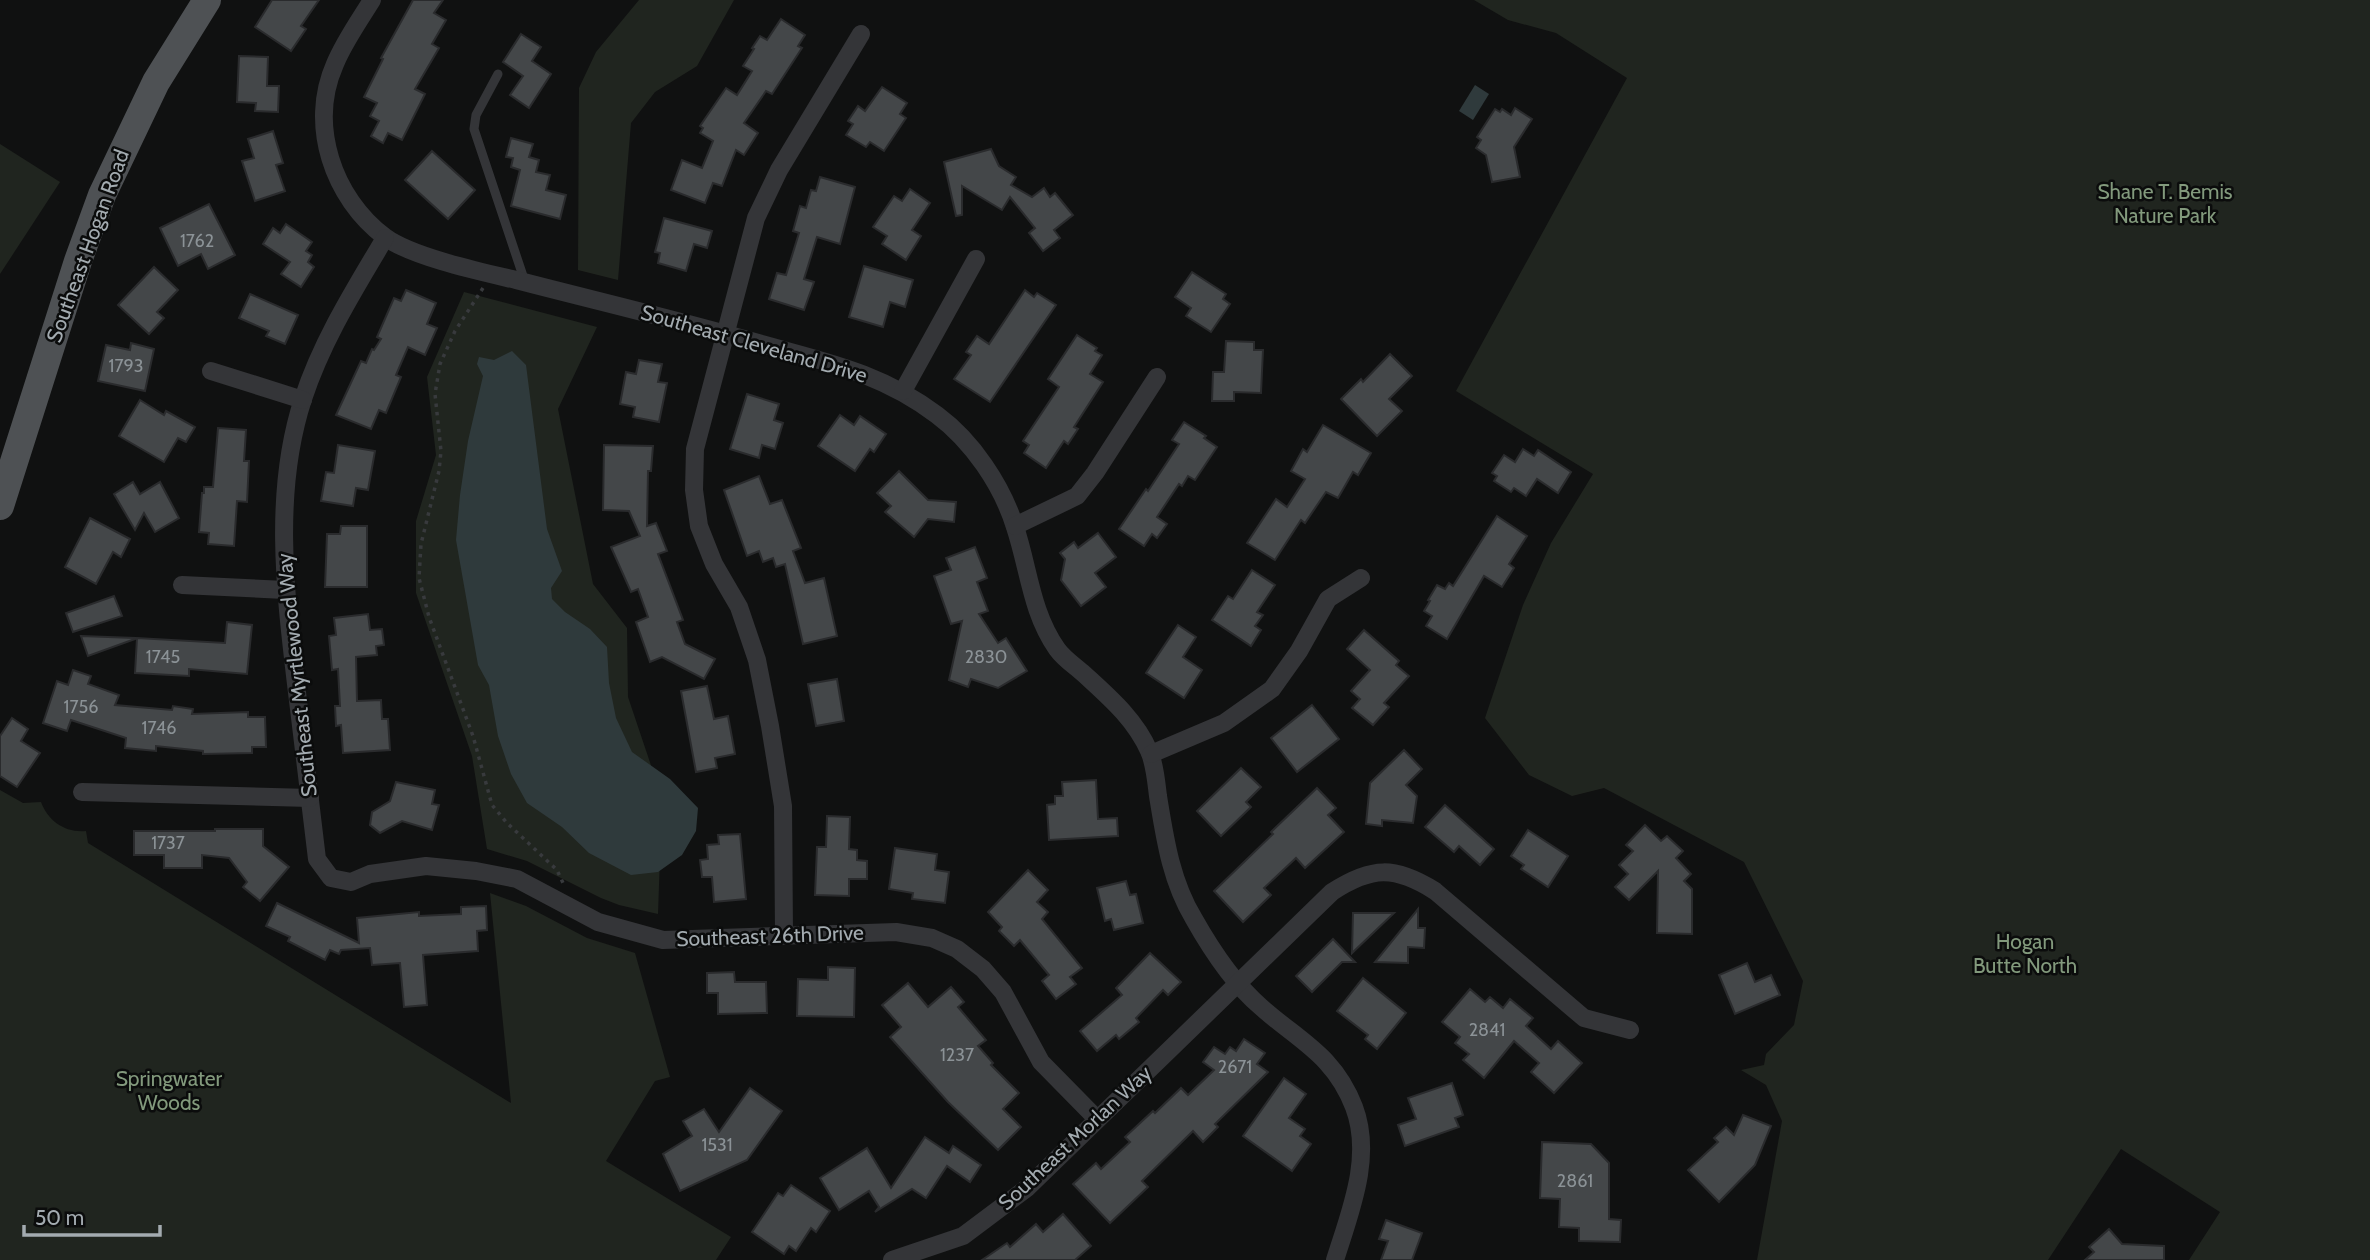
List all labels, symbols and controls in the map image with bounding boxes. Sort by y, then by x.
street label: Southeast Hogan Road [41,146,134,346]
park label: Shane T. Bemis Nature Park [2097,179,2233,228]
house number: 1762 [180,230,214,252]
street label: Southeast Cleveland Drive [638,299,870,388]
house number: 1793 [109,355,143,377]
street label: Southeast Myrtlewood Way [271,552,322,798]
house number: 1745 [146,646,180,668]
house number: 2830 [965,646,1007,668]
house number: 1756 [64,696,98,718]
house number: 1746 [142,717,176,739]
house number: 1737 [151,832,185,854]
street label: Southeast 26th Drive [676,920,865,951]
park label: Hogan Butte North [1973,929,2077,978]
house number: 2841 [1469,1019,1505,1041]
house number: 1237 [940,1044,974,1066]
house number: 2671 [1218,1056,1252,1078]
street label: Southeast Morlan Way [993,1060,1157,1215]
park label: Springwater Woods [116,1066,223,1115]
house number: 1531 [701,1134,733,1156]
house number: 2861 [1557,1170,1593,1192]
scale bar [24,1194,161,1238]
text: 50 m [35,1205,84,1230]

